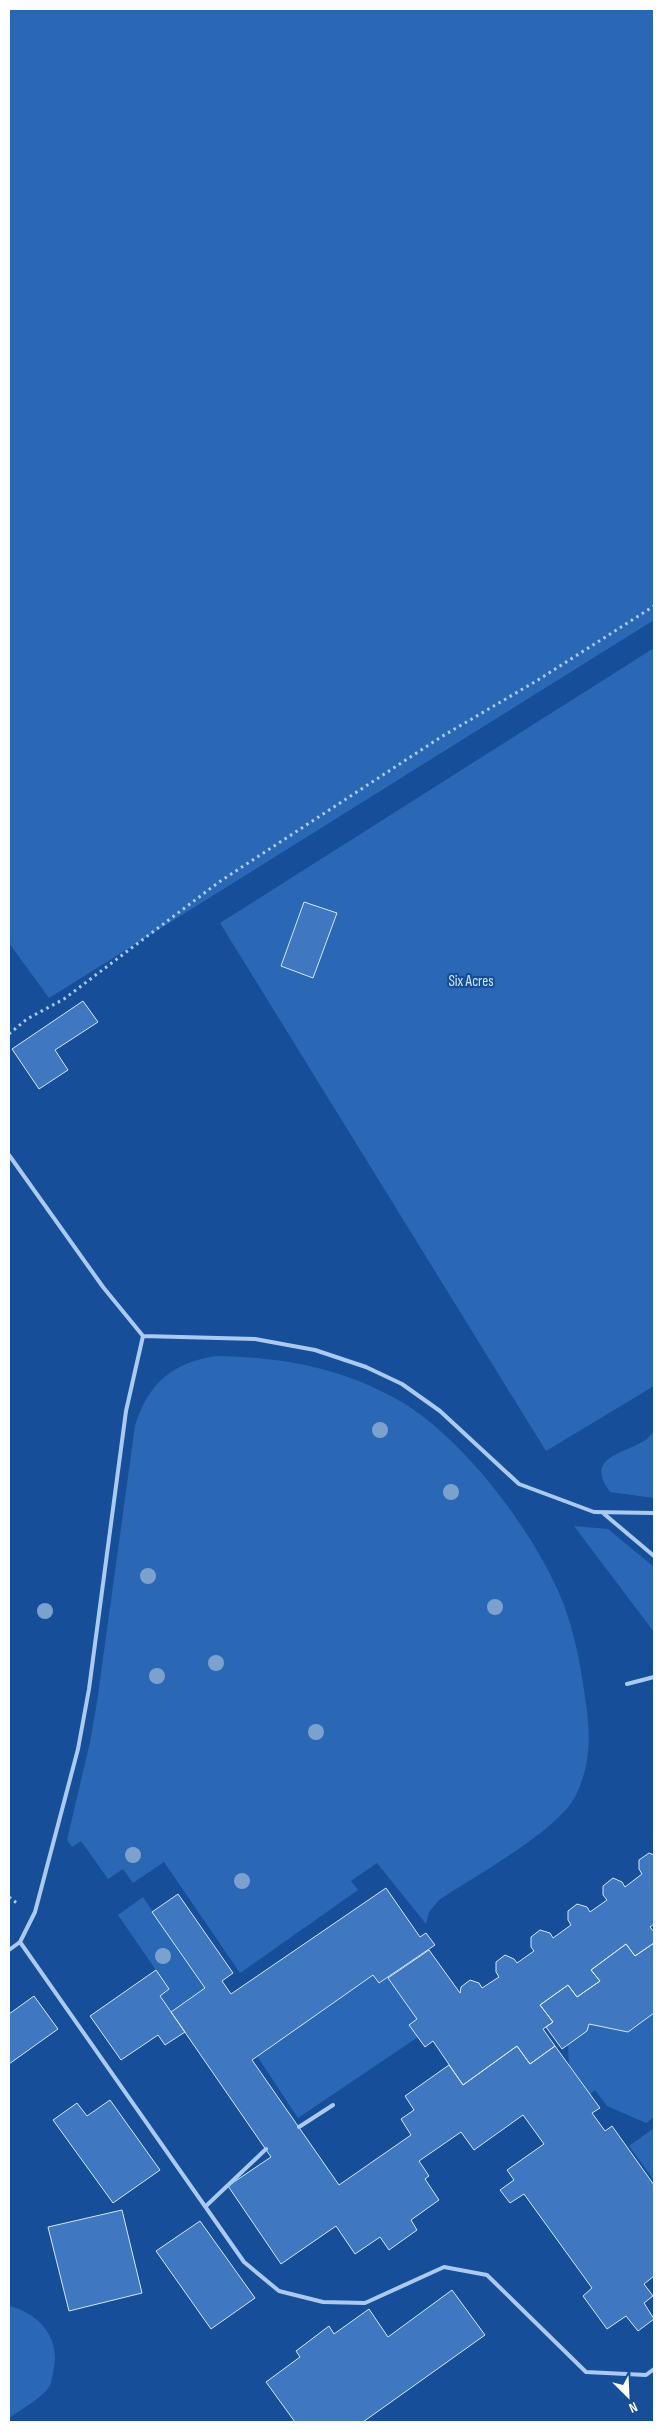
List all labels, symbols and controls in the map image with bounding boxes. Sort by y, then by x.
park label: Six Acres [448,972,494,991]
north arrow [603,2371,653,2421]
text: N [626,2398,640,2417]

